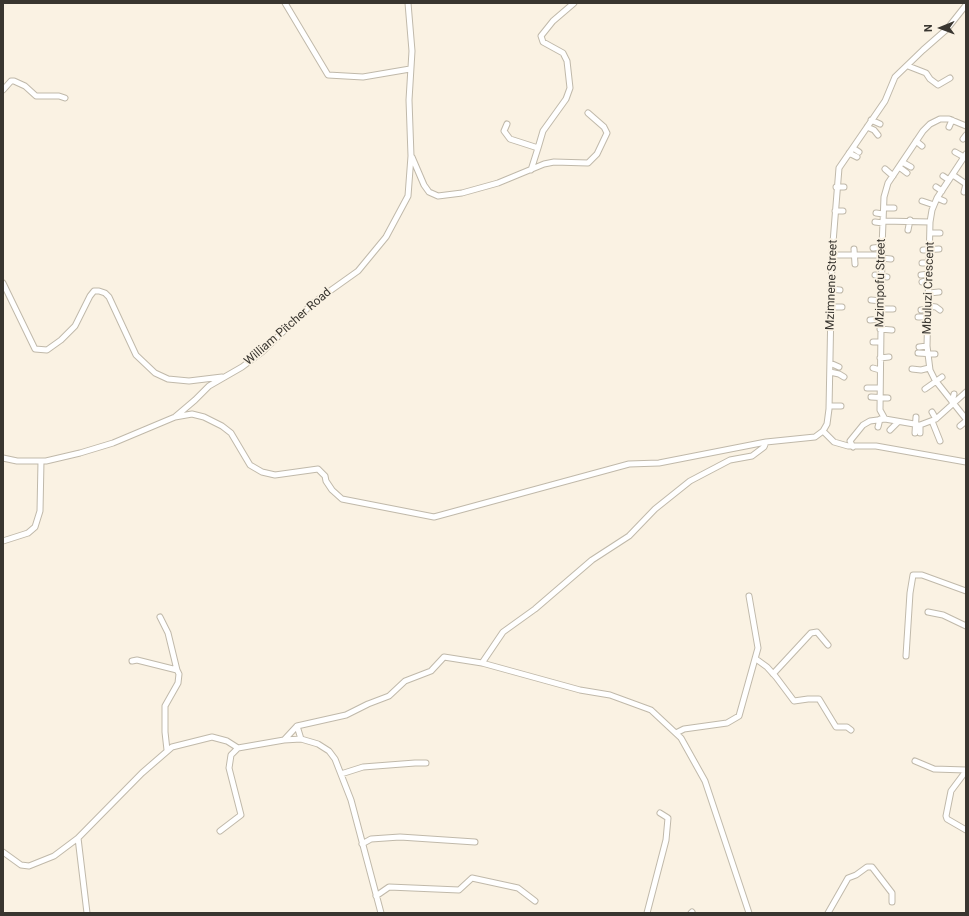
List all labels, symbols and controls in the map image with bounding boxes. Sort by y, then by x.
north arrow [921,8,961,48]
text: N [922,24,935,32]
street label: Mzimpofu Street [873,238,889,328]
street label: Mzimnene Street [823,240,841,330]
street label: Mbuluzi Crescent [920,241,938,335]
street label: William Pitcher Road [242,285,334,369]

